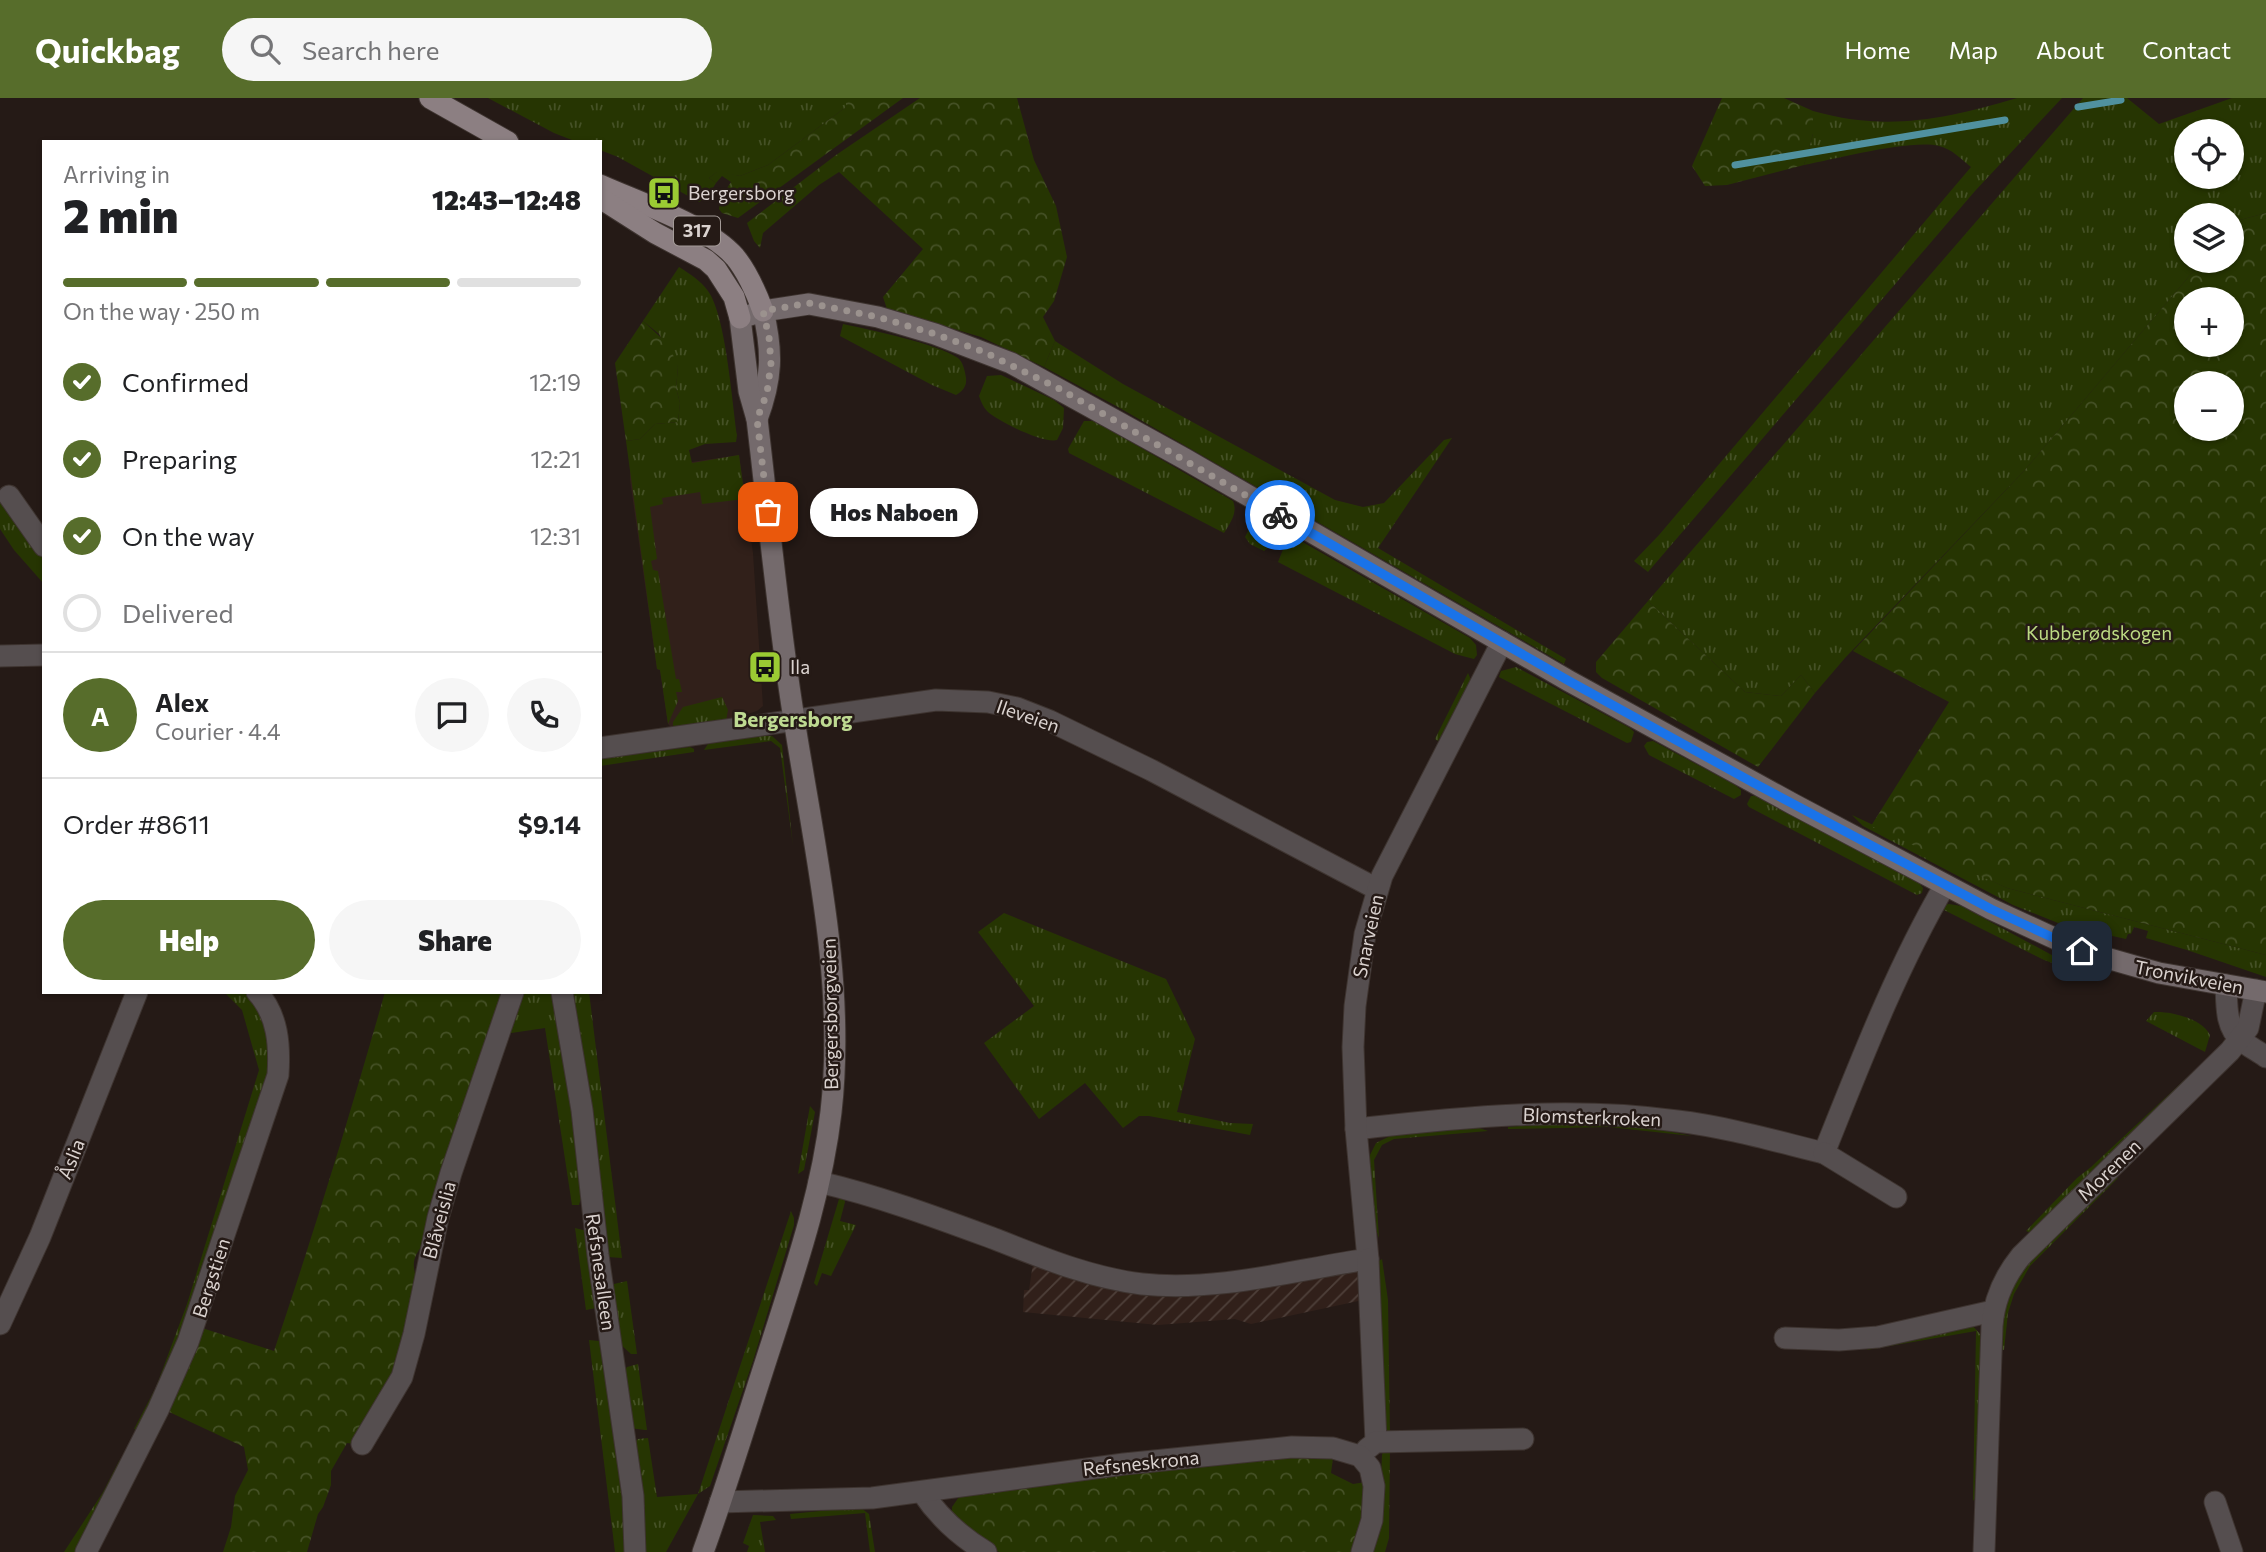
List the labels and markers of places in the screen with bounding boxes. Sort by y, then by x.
bus stop icon: Bergersborg [645,174,683,212]
place label: Bergersborg [688,181,794,204]
pin [738,482,798,542]
callout: Hos Naboen [810,488,978,536]
bus stop icon: Ila [746,648,784,686]
place label: Ila [790,655,810,678]
pin [2052,921,2112,981]

